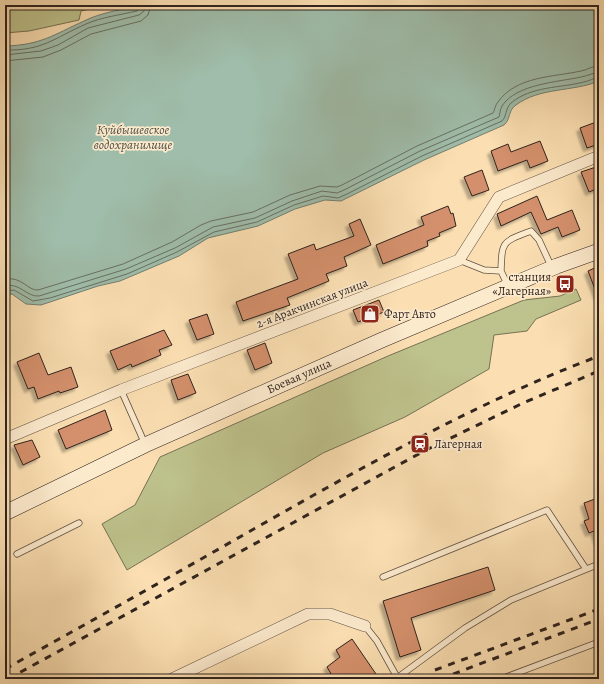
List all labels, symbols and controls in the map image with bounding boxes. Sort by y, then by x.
water label: Куйбышевское водохранилище [94,121,173,153]
place label: станция «Лагерная» [493,269,551,299]
bus stop icon: станция «Лагерная» [554,273,576,295]
street label: 2-я Аракчинская улица [254,274,371,332]
shop icon: Фарт Авто [359,303,381,325]
place label: Фарт Авто [384,306,436,322]
street label: Боевая улица [264,355,334,397]
station icon: Лагерная [409,433,431,455]
place label: Лагерная [434,436,482,452]

